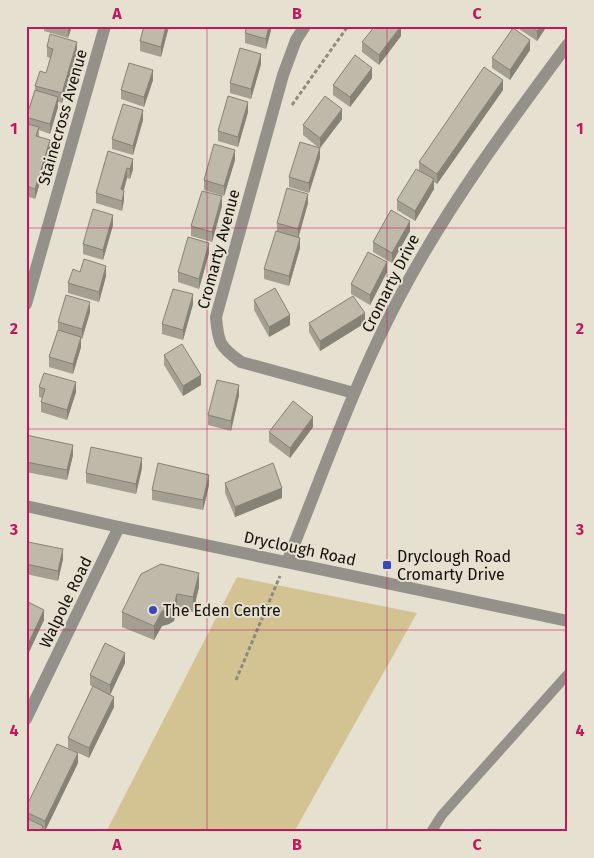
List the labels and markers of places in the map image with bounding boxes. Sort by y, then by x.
place label: Dryclough Road Cromarty Drive [397,547,511,584]
marker: Dryclough Road Cromarty Drive [381,559,393,571]
place label: The Eden Centre [163,601,281,620]
marker: The Eden Centre [147,604,159,616]

